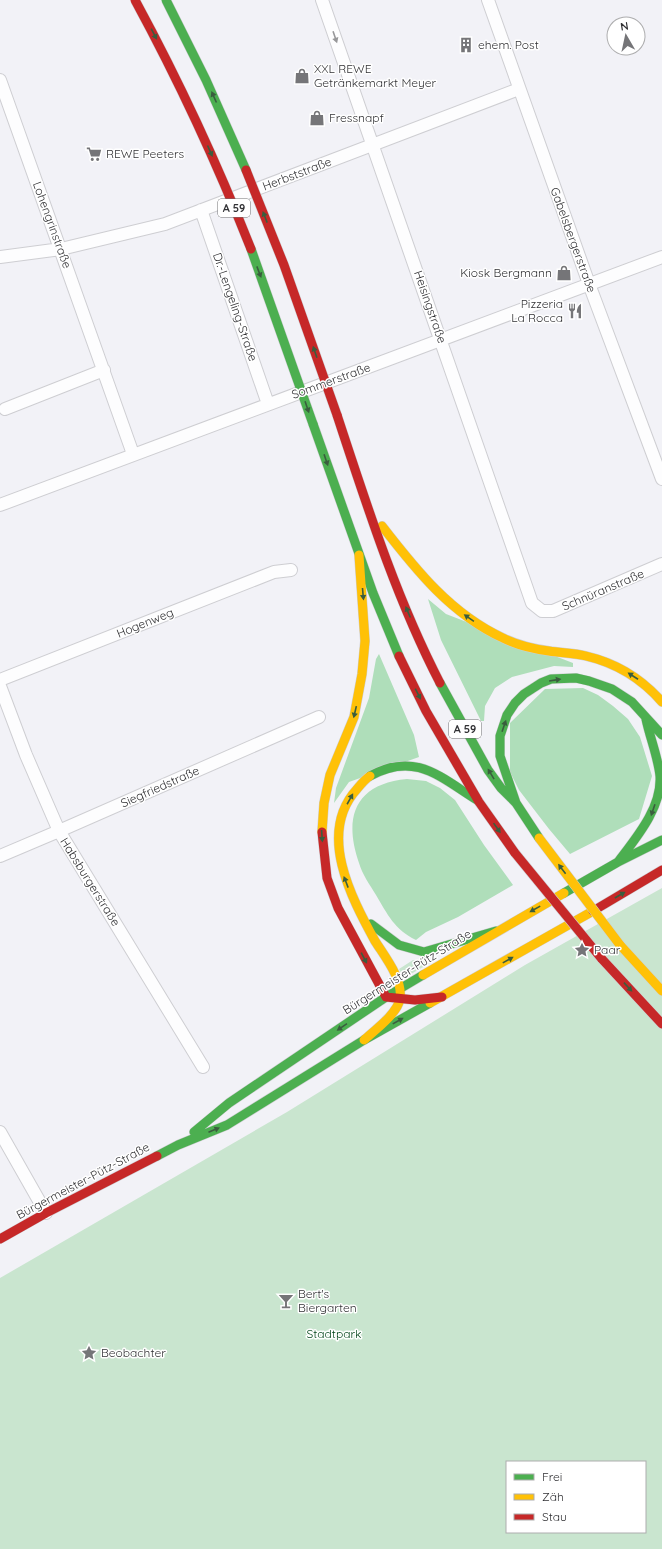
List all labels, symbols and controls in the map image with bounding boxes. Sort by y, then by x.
north arrow [606,16,646,56]
text: N [619,19,630,34]
one-way arrow [150,28,157,40]
one-way arrow [332,31,338,43]
building icon: ehem. Post [457,36,475,54]
place label: ehem. Post [478,37,539,52]
place label: XXL REWE Getränkemarkt Meyer [314,61,437,90]
shop icon: XXL REWE Getränkemarkt Meyer [293,67,311,85]
one-way arrow [211,92,217,103]
shop icon: Fressnapf [308,109,326,127]
place label: Fressnapf [329,110,385,125]
supermarket icon: REWE Peeters [85,145,103,163]
place label: REWE Peeters [106,146,185,161]
one-way arrow [208,146,214,158]
street label: Herbststraße [260,153,334,194]
street label: Lohengrinstraße [30,179,75,270]
street label: Gabelsbergerstraße [547,185,600,295]
road number: A 59 [218,199,250,217]
one-way arrow [262,210,268,222]
street label: Dr.-Lengeling-Straße [210,250,261,363]
shop icon: Kiosk Bergmann [555,264,573,282]
place label: Kiosk Bergmann [460,265,552,280]
one-way arrow [256,266,262,278]
street label: Heisingstraße [411,268,450,345]
place label: Pizzeria La Rocca [511,296,563,325]
restaurant icon: Pizzeria La Rocca [566,302,584,320]
one-way arrow [311,346,317,358]
street label: Sommerstraße [289,359,372,402]
one-way arrow [305,402,311,414]
one-way arrow [323,455,329,467]
street label: Schnüranstraße [559,565,646,614]
one-way arrow [359,588,366,600]
street label: Hogenweg [114,604,175,641]
one-way arrow [404,606,410,618]
one-way arrow [464,614,474,622]
one-way arrow [627,673,639,680]
one-way arrow [549,677,561,683]
one-way arrow [414,688,421,700]
one-way arrow [351,706,357,718]
one-way arrow [501,719,507,731]
road number: A 59 [449,720,481,738]
street label: Siegfriedstraße [118,762,202,811]
one-way arrow [487,768,494,780]
one-way arrow [346,793,353,805]
one-way arrow [649,805,655,817]
one-way arrow [493,822,501,833]
one-way arrow [319,830,325,842]
street label: Habsburgerstraße [57,835,124,929]
one-way arrow [558,864,567,875]
one-way arrow [343,875,349,887]
one-way arrow [615,891,625,899]
one-way arrow [530,905,541,912]
street label: Bürgermeister-Pütz-Straße [340,926,474,1017]
place icon: Paar [573,941,591,959]
place label: Paar [594,942,621,957]
one-way arrow [361,952,368,963]
one-way arrow [502,956,513,963]
one-way arrow [623,982,633,992]
one-way arrow [392,1018,404,1025]
one-way arrow [337,1023,347,1031]
one-way arrow [208,1127,220,1133]
street label: Bürgermeister-Pütz-Straße [14,1139,152,1222]
place label: Bert's Biergarten [298,1286,357,1315]
bar icon: Bert's Biergarten [277,1292,295,1310]
park label: Stadtpark [306,1326,362,1341]
place icon: Beobachter [80,1344,98,1362]
place label: Beobachter [101,1345,166,1360]
legend [506,1461,646,1533]
text: Frei [542,1469,562,1484]
text: Zäh [542,1489,564,1504]
text: Stau [542,1509,567,1524]

